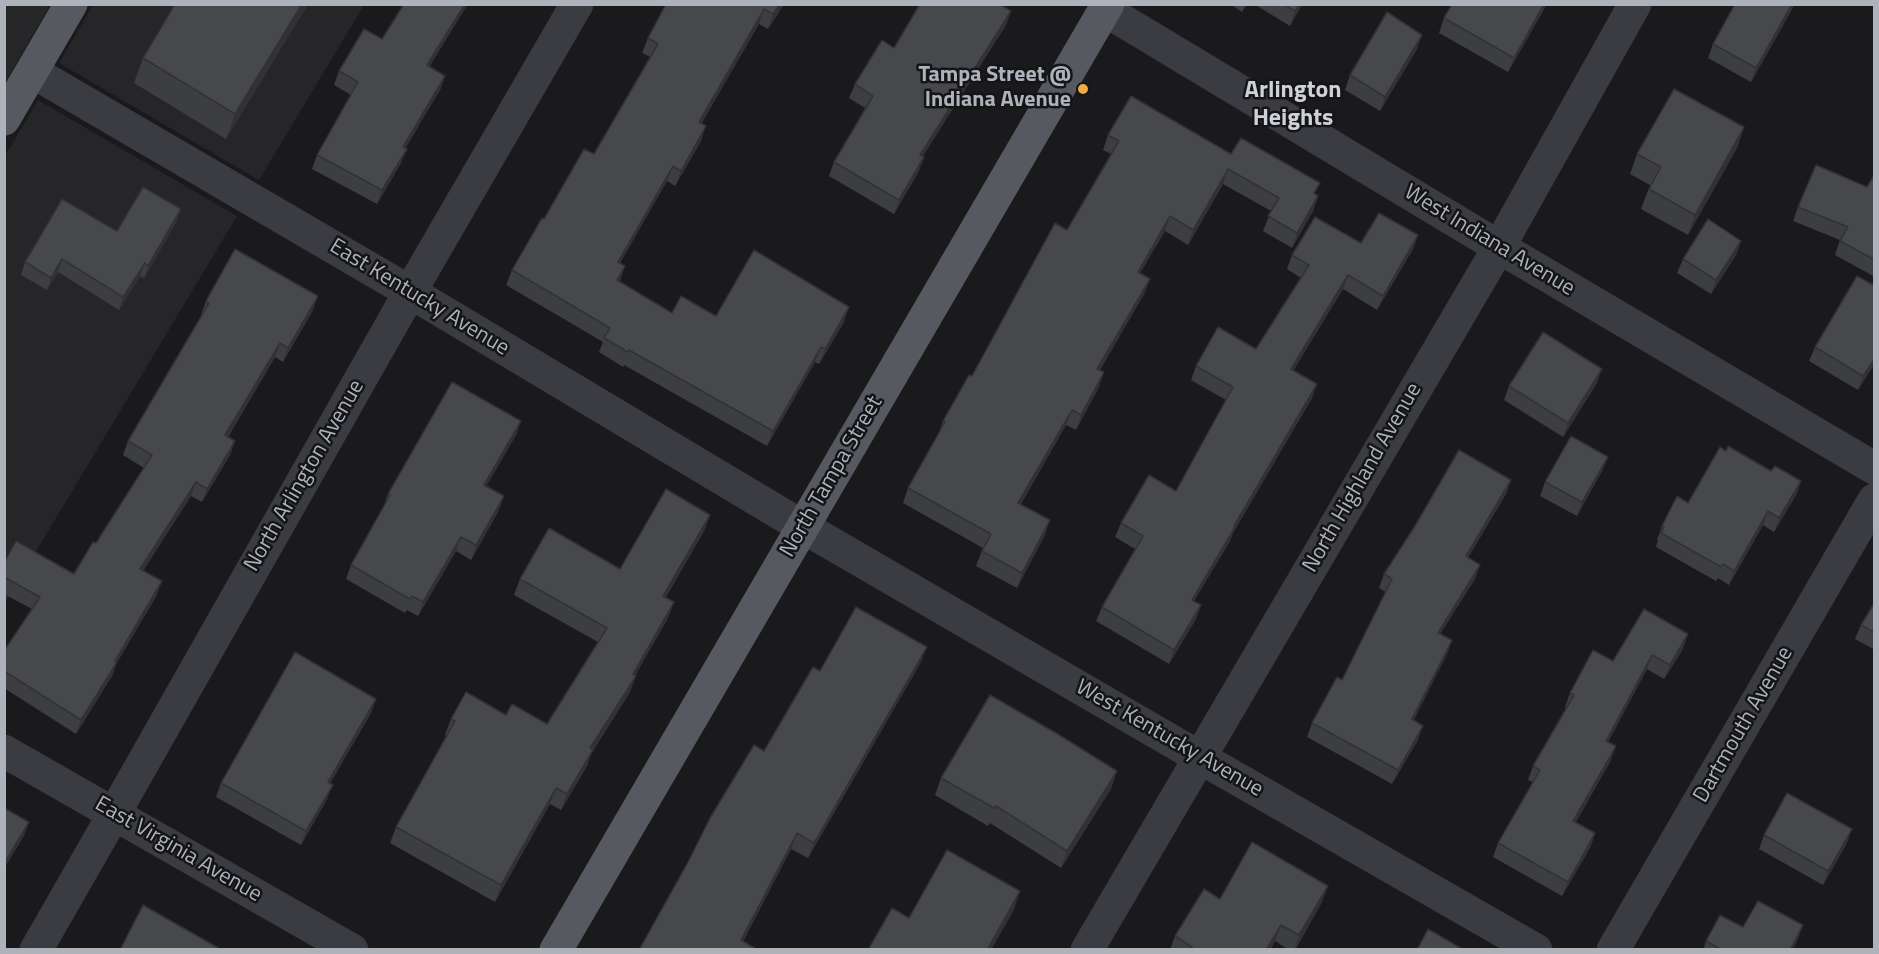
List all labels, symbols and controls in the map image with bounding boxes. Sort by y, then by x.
place label: Tampa Street @ Indiana Avenue [919,63,1071,114]
district label: Arlington Heights [1245,77,1341,133]
marker: Tampa Street @ Indiana Avenue [1076,82,1090,96]
street label: West Indiana Avenue [1399,180,1579,302]
street label: East Kentucky Avenue [324,234,514,362]
street label: North Arlington Avenue [239,375,371,577]
street label: North Highland Avenue [1298,379,1428,577]
street label: North Tampa Street [775,392,889,562]
street label: Dartmouth Avenue [1689,642,1799,808]
street label: West Kentucky Avenue [1071,675,1267,803]
street label: East Virginia Avenue [90,791,266,909]

